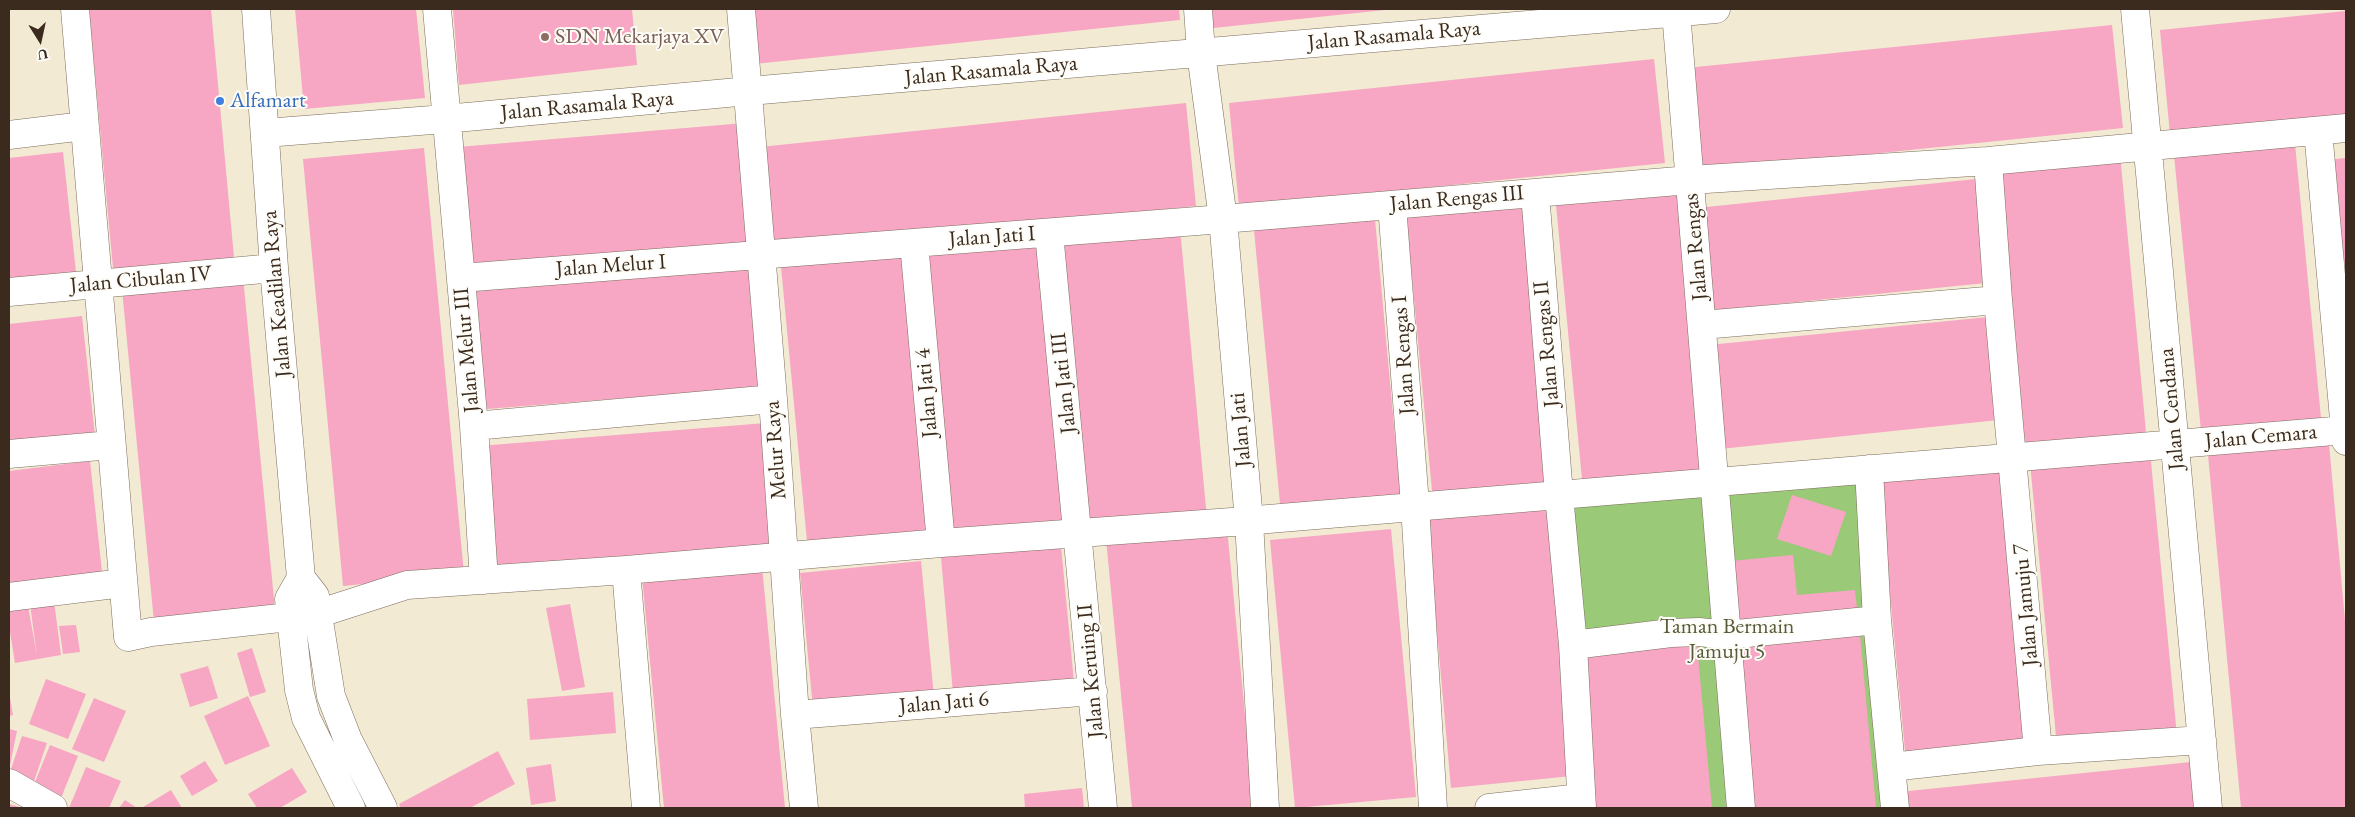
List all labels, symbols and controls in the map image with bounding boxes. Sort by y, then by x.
north arrow [15,15,65,65]
street label: Jalan Rasamala Raya [1306,15,1482,57]
place label: SDN Mekarjaya XV [555,24,724,50]
marker: SDN Mekarjaya XV [539,31,551,43]
text: U [36,45,49,65]
street label: Jalan Rasamala Raya [903,50,1079,92]
street label: Jalan Rasamala Raya [499,85,675,127]
place label: Alfamart [230,88,306,114]
marker: Alfamart [214,95,226,107]
street label: Jalan Rengas III [1389,180,1525,218]
street label: Jalan Rengas [1678,192,1714,302]
street label: Jalan Keadilan Raya [257,209,297,379]
street label: Jalan Jati I [948,221,1036,253]
street label: Jalan Melur I [555,249,667,283]
street label: Jalan Cibulan IV [69,261,213,299]
street label: Jalan Rengas II [1528,280,1566,408]
street label: Jalan Melur III [448,286,486,414]
street label: Jalan Rengas I [1387,294,1421,416]
street label: Jalan Jati III [1046,331,1082,435]
street label: Jalan Jati 4 [910,347,944,439]
street label: Jalan Cendana [2154,347,2190,471]
street label: Jalan Jati [1225,392,1257,468]
street label: Melur Raya [759,400,793,500]
street label: Jalan Cemara [2204,419,2318,455]
street label: Jalan Jamuju 7 [2007,543,2045,667]
street label: Jalan Keruing II [1072,603,1110,739]
park label: Taman Bermain Jamuju 5 [1660,614,1794,666]
street label: Jalan Jati 6 [898,686,990,720]

